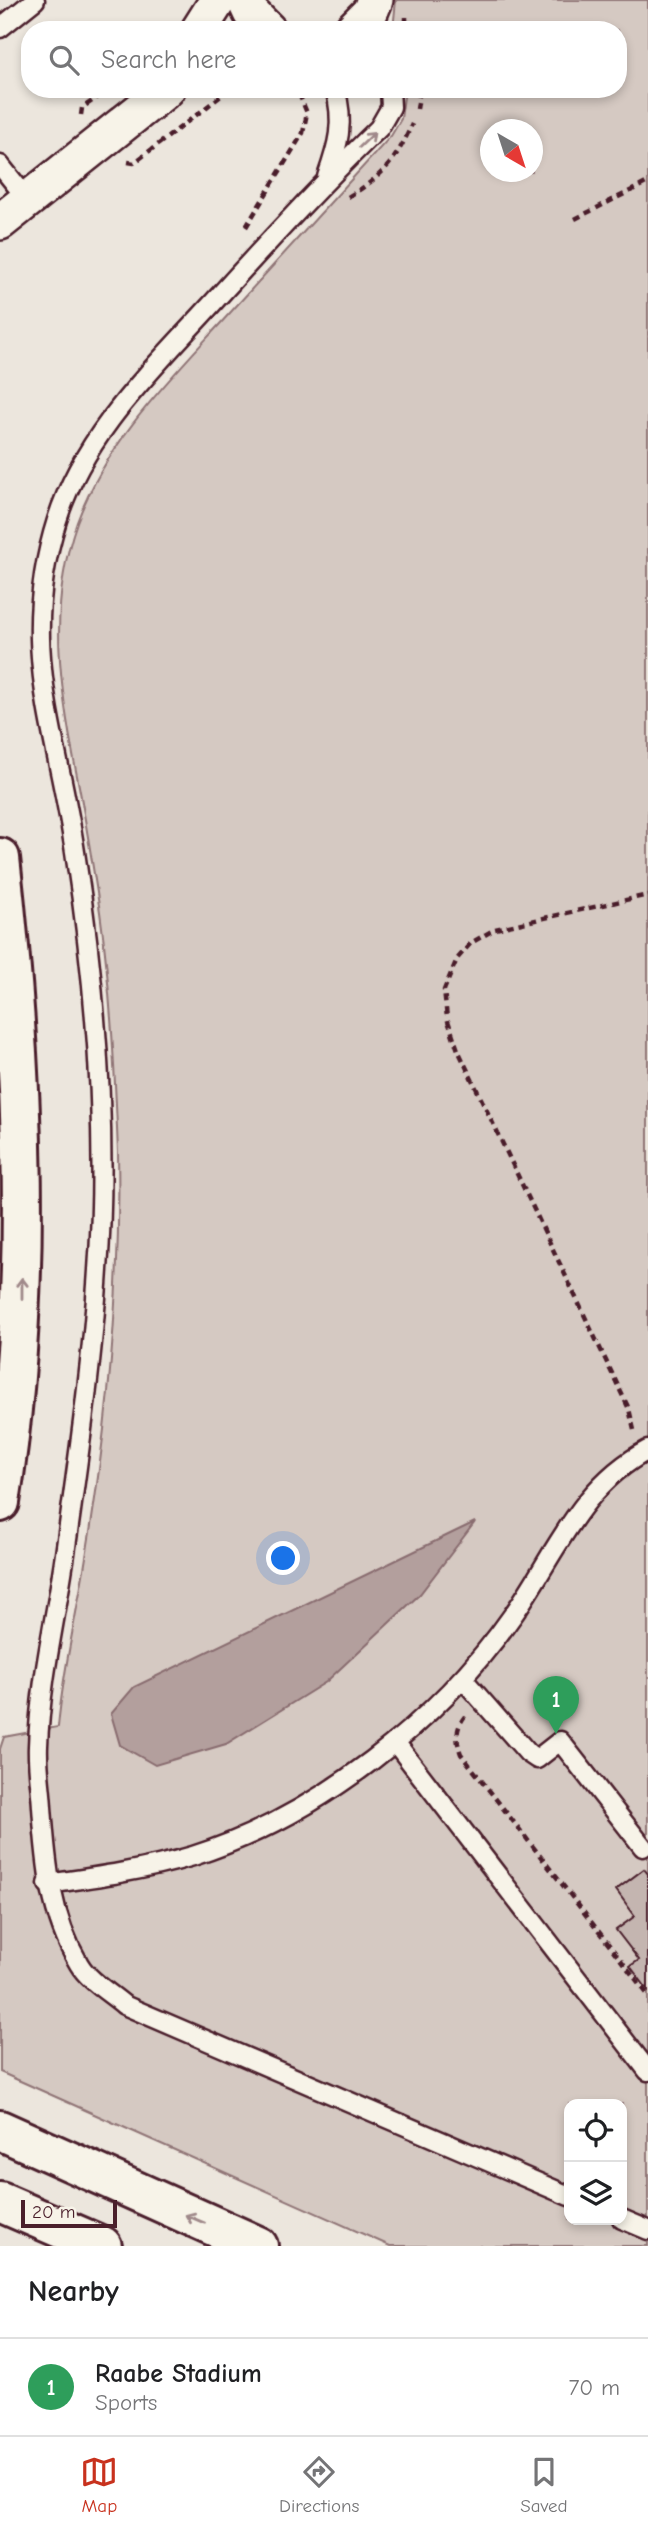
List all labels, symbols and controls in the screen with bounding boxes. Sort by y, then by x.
search box [21,21,627,98]
icon: search [45,41,83,79]
text: Search here [101,45,236,75]
north arrow [480,119,543,182]
one-way arrow [358,131,375,148]
one-way arrow [15,1277,29,1300]
your location [266,1541,300,1575]
pin: 1 [533,1676,579,1734]
map controls [564,2099,627,2225]
button: locate [564,2099,627,2162]
button: layers [564,2162,627,2225]
scale bar [21,2197,117,2229]
text: 20 m [32,2201,76,2223]
one-way arrow [185,2212,206,2225]
text: Nearby [28,2274,119,2309]
text: Raabe Stadium [95,2359,262,2389]
text: 1 [46,2374,56,2401]
text: 70 m [568,2374,620,2401]
text: Sports [95,2389,157,2416]
tab: Map [80,2453,118,2517]
tab: Directions [279,2453,359,2517]
tab: Saved [520,2453,568,2517]

